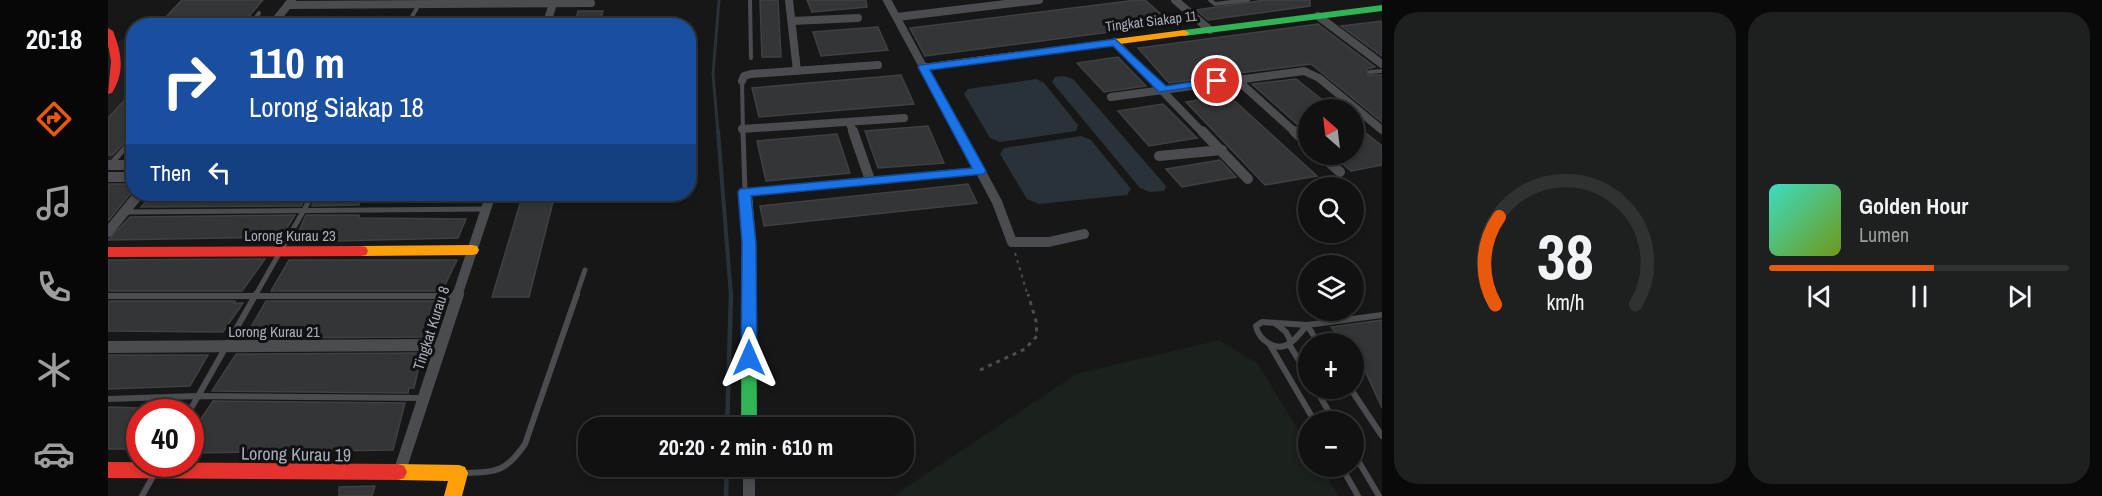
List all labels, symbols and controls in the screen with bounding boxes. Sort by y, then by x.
street label: Tingkat Siakap 11 [1104,6,1198,36]
text: 20:18 [26,21,82,57]
text: 110 m [249,35,345,91]
icon: right [150,42,228,120]
pin [1191,55,1242,106]
icon: arrive [1200,64,1233,97]
text: Lorong Siakap 18 [249,89,424,125]
icon: directions [33,98,75,140]
north arrow [1298,99,1364,165]
map controls [1298,99,1364,477]
icon: left [203,156,236,189]
text: Then [150,158,191,188]
button: search [1298,177,1364,243]
icon: music [33,182,75,224]
text: Golden Hour [1859,191,1968,221]
text: 38 [1537,214,1593,298]
text: Lumen [1859,221,1909,248]
street label: Lorong Kurau 23 [244,225,336,246]
button: layers [1298,255,1364,321]
icon: phone [33,266,75,308]
icon: previous [1803,280,1836,313]
icon: pause [1903,280,1936,313]
icon: next [2003,280,2036,313]
street label: Tingkat Kurau 8 [408,283,455,373]
text: km/h [1546,288,1584,317]
street label: Lorong Kurau 21 [228,321,320,342]
position arrow [717,326,781,390]
button: + [1298,333,1364,399]
icon: climate [33,349,75,391]
speed limit sign: 40 [126,399,204,477]
button: − [1298,411,1364,477]
text: 20:20 · 2 min · 610 m [659,432,833,462]
icon: car [33,433,75,475]
street label: Lorong Kurau 19 [241,441,351,467]

